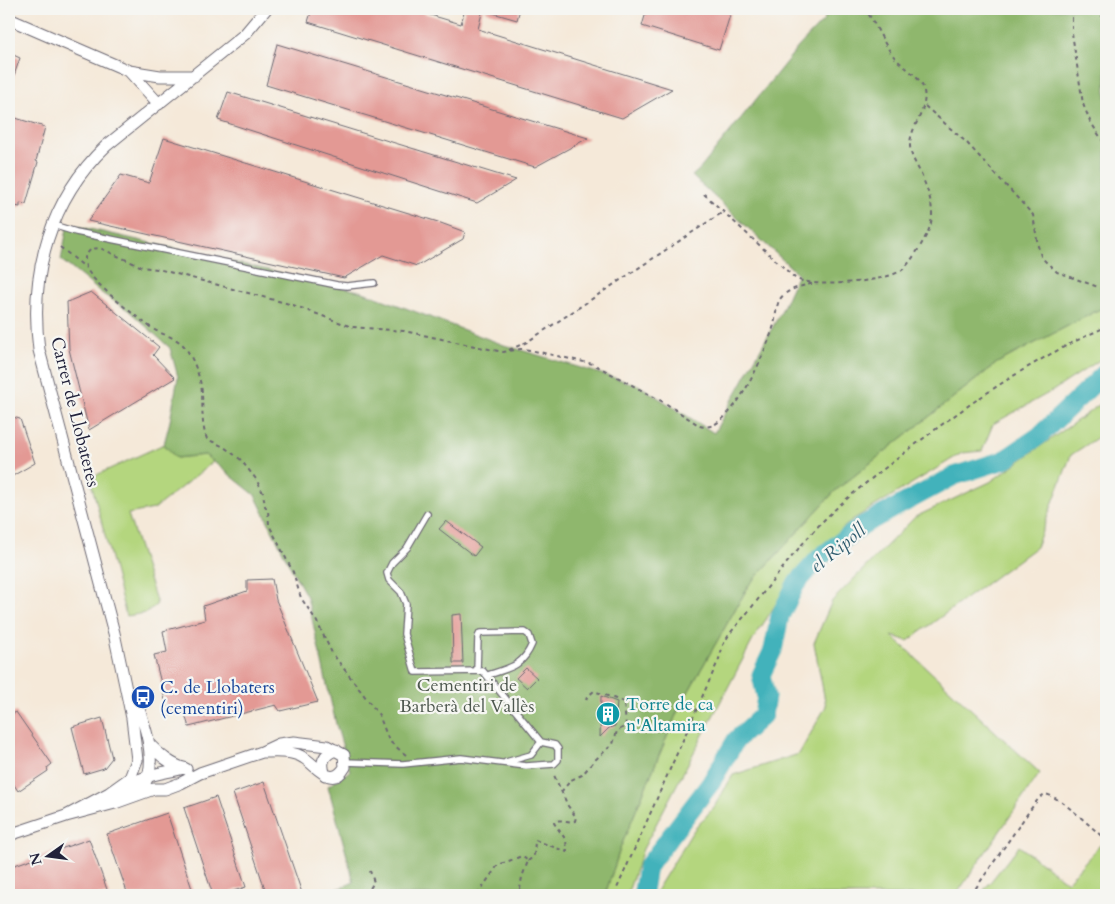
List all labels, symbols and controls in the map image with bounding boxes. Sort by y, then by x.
street label: Carrer de Llobateres [44,334,106,490]
water label: el Ripoll [805,517,872,579]
park label: Cementiri de Barberà del Vallès [399,673,535,719]
place label: C. de Llobaters (cementiri) [160,675,275,721]
bus stop icon: C. de Llobaters (cementiri) [130,684,156,710]
place label: Torre de ca n'Altamira [626,692,714,738]
building icon: Torre de ca n'Altamira [595,701,621,727]
north arrow [22,832,72,882]
text: N [25,851,47,867]

